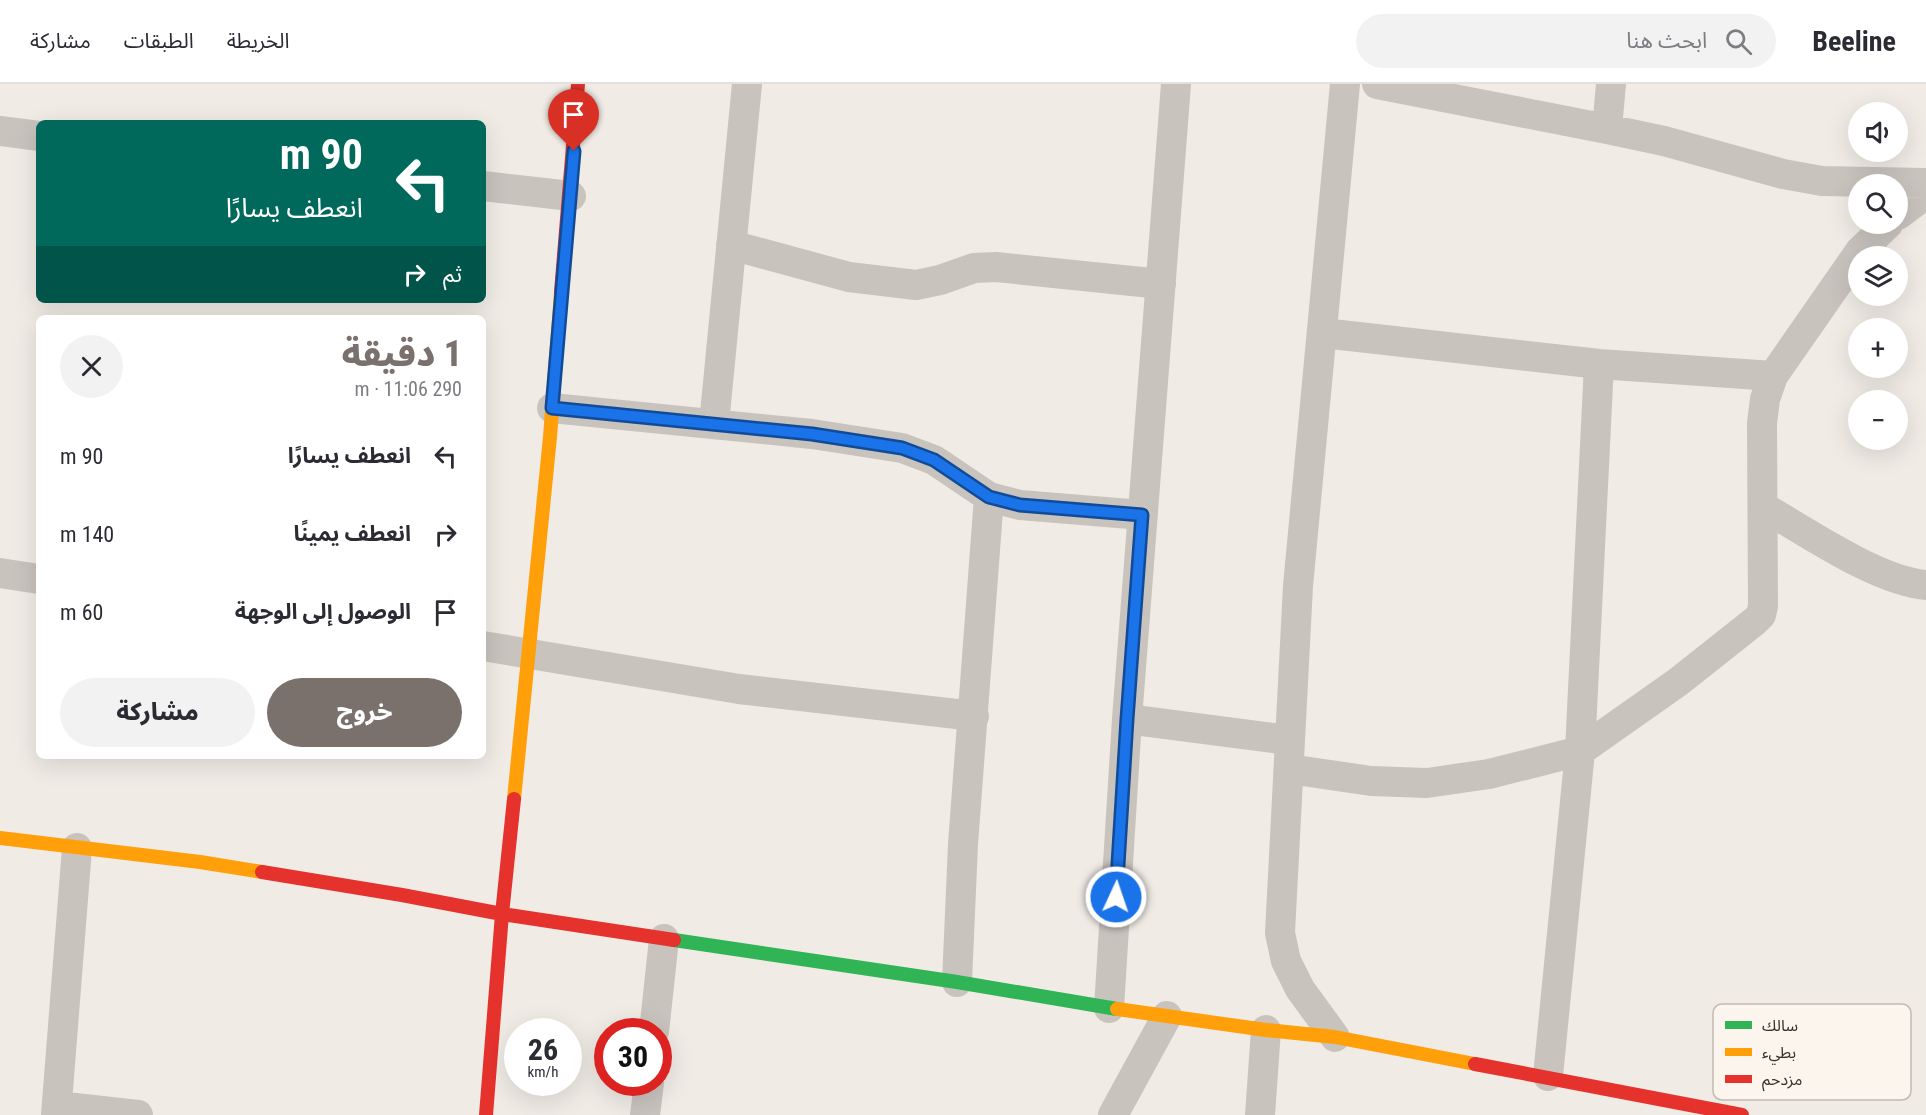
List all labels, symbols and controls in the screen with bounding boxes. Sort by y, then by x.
search box [1356,14,1776,68]
icon: search [1722,25,1755,58]
text: Beeline [1812,25,1896,58]
text: ابحث هنا [1626,28,1707,53]
text: مشاركة [30,29,91,53]
text: الطبقات [124,29,194,53]
text: الخريطة [227,29,290,53]
pin [548,89,599,151]
icon: arrive [557,98,590,131]
map controls [1848,102,1908,450]
button: sound [1848,102,1908,162]
text: 90 m [280,130,363,179]
icon: left [384,144,462,222]
button: search [1848,174,1908,234]
text: انعطف يسارًا [226,192,363,224]
button: layers [1848,246,1908,306]
icon: right [398,258,431,291]
text: ثم [443,262,462,287]
button: + [1848,318,1908,378]
text: 1 دقيقة [341,333,462,375]
button: close [60,335,123,398]
text: 290 m · 11:06 [355,377,462,401]
button: − [1848,390,1908,450]
icon: left [429,440,462,473]
text: انعطف يسارًا [288,443,411,468]
text: 90 m [60,444,103,469]
icon: right [429,518,462,551]
text: انعطف يمينًا [293,521,411,546]
text: 140 m [60,522,114,547]
icon: arrive [429,596,462,629]
text: الوصول إلى الوجهة [235,599,411,624]
text: 60 m [60,600,103,625]
button: مشاركة [60,678,255,747]
button: خروج [267,678,462,747]
position arrow [1084,865,1148,929]
legend [1713,1004,1911,1100]
text: سالك [1762,1016,1798,1035]
speed limit sign: 30 [594,1018,672,1096]
text: 26 [528,1032,558,1067]
text: بطيء [1762,1043,1796,1065]
text: km/h [528,1063,558,1081]
text: مزدحم [1762,1070,1802,1092]

